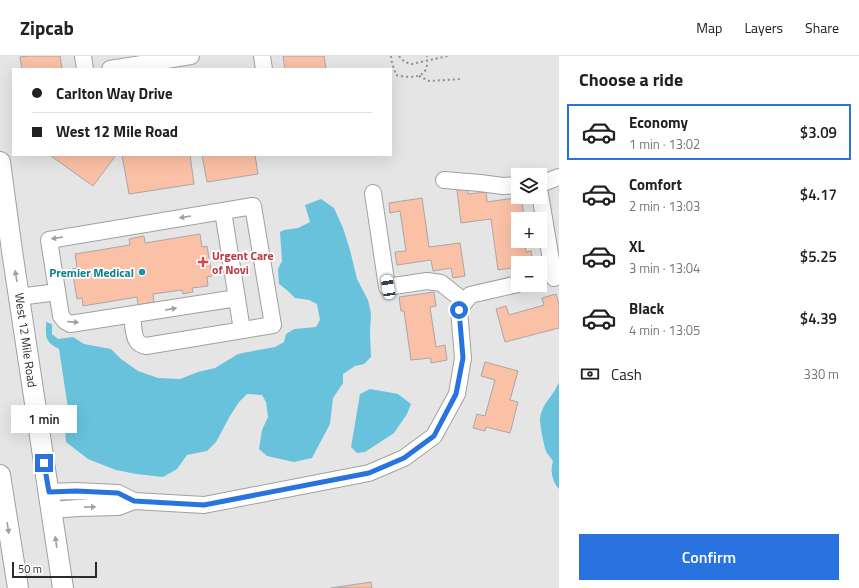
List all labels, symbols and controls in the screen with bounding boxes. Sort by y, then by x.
text: Zipcab [20,13,74,42]
text: Map [696,17,722,38]
text: Layers [744,17,783,38]
text: Share [805,17,839,38]
text: Choose a ride [579,66,683,93]
text: Carlton Way Drive [56,82,173,105]
text: Economy [629,111,688,134]
icon: car [581,114,617,150]
text: West 12 Mile Road [56,120,178,143]
text: $3.09 [800,121,837,144]
text: 1 min · 13:02 [629,134,700,154]
map controls [511,168,547,292]
button: layers [511,168,547,204]
text: Comfort [629,173,682,196]
icon: car [581,176,617,212]
text: $4.17 [800,183,837,206]
text: 2 min · 13:03 [629,196,700,216]
button: + [511,212,547,248]
one-way arrow [179,214,191,220]
one-way arrow [50,235,63,241]
text: XL [629,235,645,258]
icon: car [581,238,617,274]
text: $5.25 [800,245,837,268]
place label: Urgent Care of Novi [212,246,274,279]
marker: Urgent Care of Novi [197,256,209,268]
button: − [511,256,547,292]
text: 3 min · 13:04 [629,258,700,278]
place label: Premier Medical [49,263,134,282]
marker: Premier Medical [137,267,147,277]
one-way arrow [13,270,19,282]
car [380,274,396,300]
street label: West 12 Mile Road [10,292,42,388]
text: Black [629,297,664,320]
icon: car [581,300,617,336]
route start [450,301,468,319]
one-way arrow [165,305,177,311]
text: $4.39 [800,307,837,330]
one-way arrow [66,319,79,326]
text: 4 min · 13:05 [629,320,700,340]
icon: cash [579,363,601,385]
text: Cash [611,363,642,386]
text: 330 m [803,364,839,384]
callout: 1 min [11,405,77,433]
text: 1 min [28,409,60,429]
route end [35,454,53,472]
one-way arrow [84,504,96,511]
one-way arrow [5,522,11,534]
button: Confirm [579,534,839,580]
one-way arrow [53,536,59,548]
scale bar [12,560,97,579]
text: 50 m [18,561,42,577]

